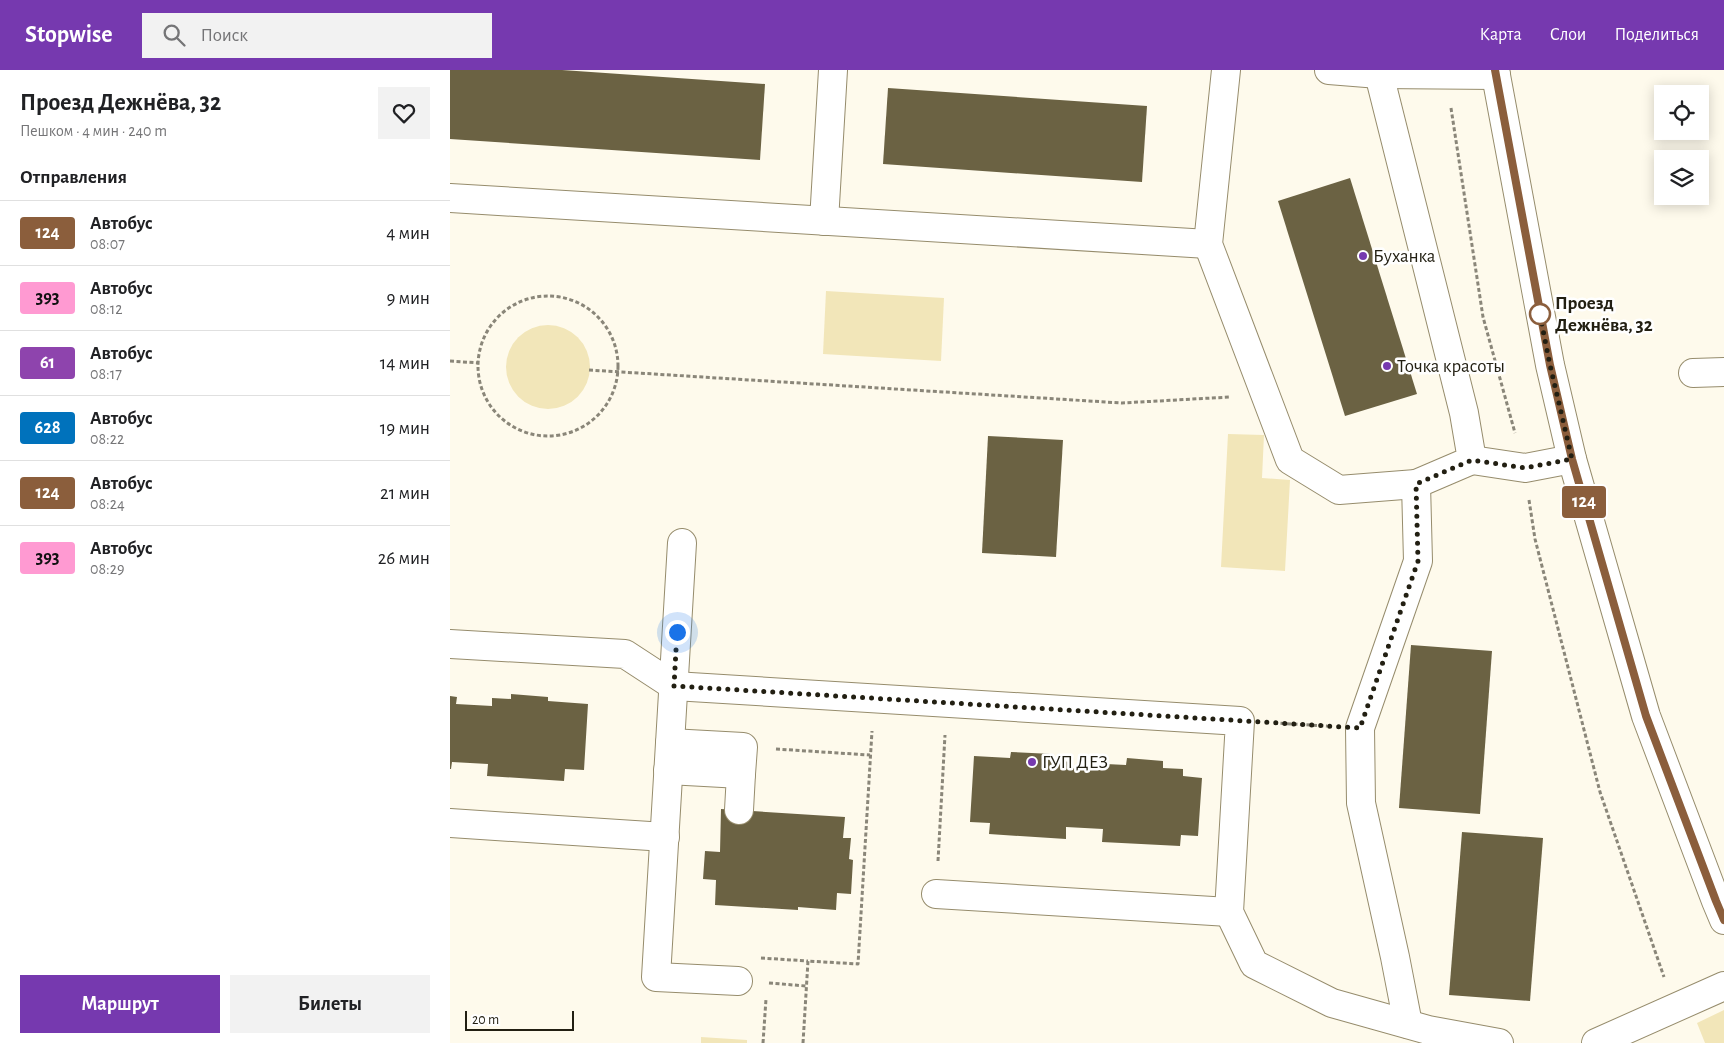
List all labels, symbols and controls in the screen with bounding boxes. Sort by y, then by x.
search box [142,13,492,58]
icon: search [160,21,188,49]
text: Stopwise [25,23,112,47]
text: Поиск [200,26,248,45]
text: Карта [1480,26,1522,44]
text: Слои [1550,26,1586,44]
text: Поделиться [1614,26,1699,44]
map controls [1654,85,1709,205]
button: locate [1654,85,1709,140]
button: heart [378,87,430,139]
text: Проезд Дежнёва, 32 [20,91,221,115]
text: Пешком · 4 мин · 240 m [20,123,167,139]
button: layers [1654,150,1709,205]
text: Отправления [20,168,127,187]
text: Автобус [90,214,153,233]
text: 124 [35,224,60,242]
text: 4 мин [386,224,430,243]
text: 08:07 [90,236,125,252]
place label: Буханка [1373,247,1436,266]
marker: Буханка [1357,250,1369,262]
text: Автобус [90,279,153,298]
text: 393 [35,289,60,307]
text: 9 мин [386,289,430,308]
place label: Проезд Дежнёва, 32 [1555,294,1653,335]
text: 08:12 [90,301,122,317]
marker: Проезд Дежнёва, 32 [1529,303,1551,325]
text: Автобус [90,344,153,363]
text: 61 [40,354,55,372]
text: 14 мин [380,354,430,373]
place label: Точка красоты [1397,357,1505,376]
marker: Точка красоты [1381,360,1393,372]
text: 08:17 [90,366,122,382]
text: Автобус [90,409,153,428]
text: 628 [34,419,61,437]
text: 19 мин [380,419,430,438]
text: 08:22 [90,431,124,447]
text: Автобус [90,474,153,493]
text: 124 [35,484,60,502]
text: 21 мин [380,484,430,503]
line badge: 124 [1555,486,1613,518]
text: 124 [1572,493,1596,511]
text: 08:24 [90,496,125,512]
text: Автобус [90,539,153,558]
text: 393 [35,549,60,567]
text: 26 мин [378,549,430,568]
text: 08:29 [90,561,125,577]
your location [665,620,690,645]
place label: ГУП ДЕЗ [1042,753,1108,772]
marker: ГУП ДЕЗ [1026,756,1038,768]
button: Маршрут [20,975,220,1033]
button: Билеты [230,975,430,1033]
scale bar [465,1008,574,1031]
text: 20 m [472,1013,499,1027]

